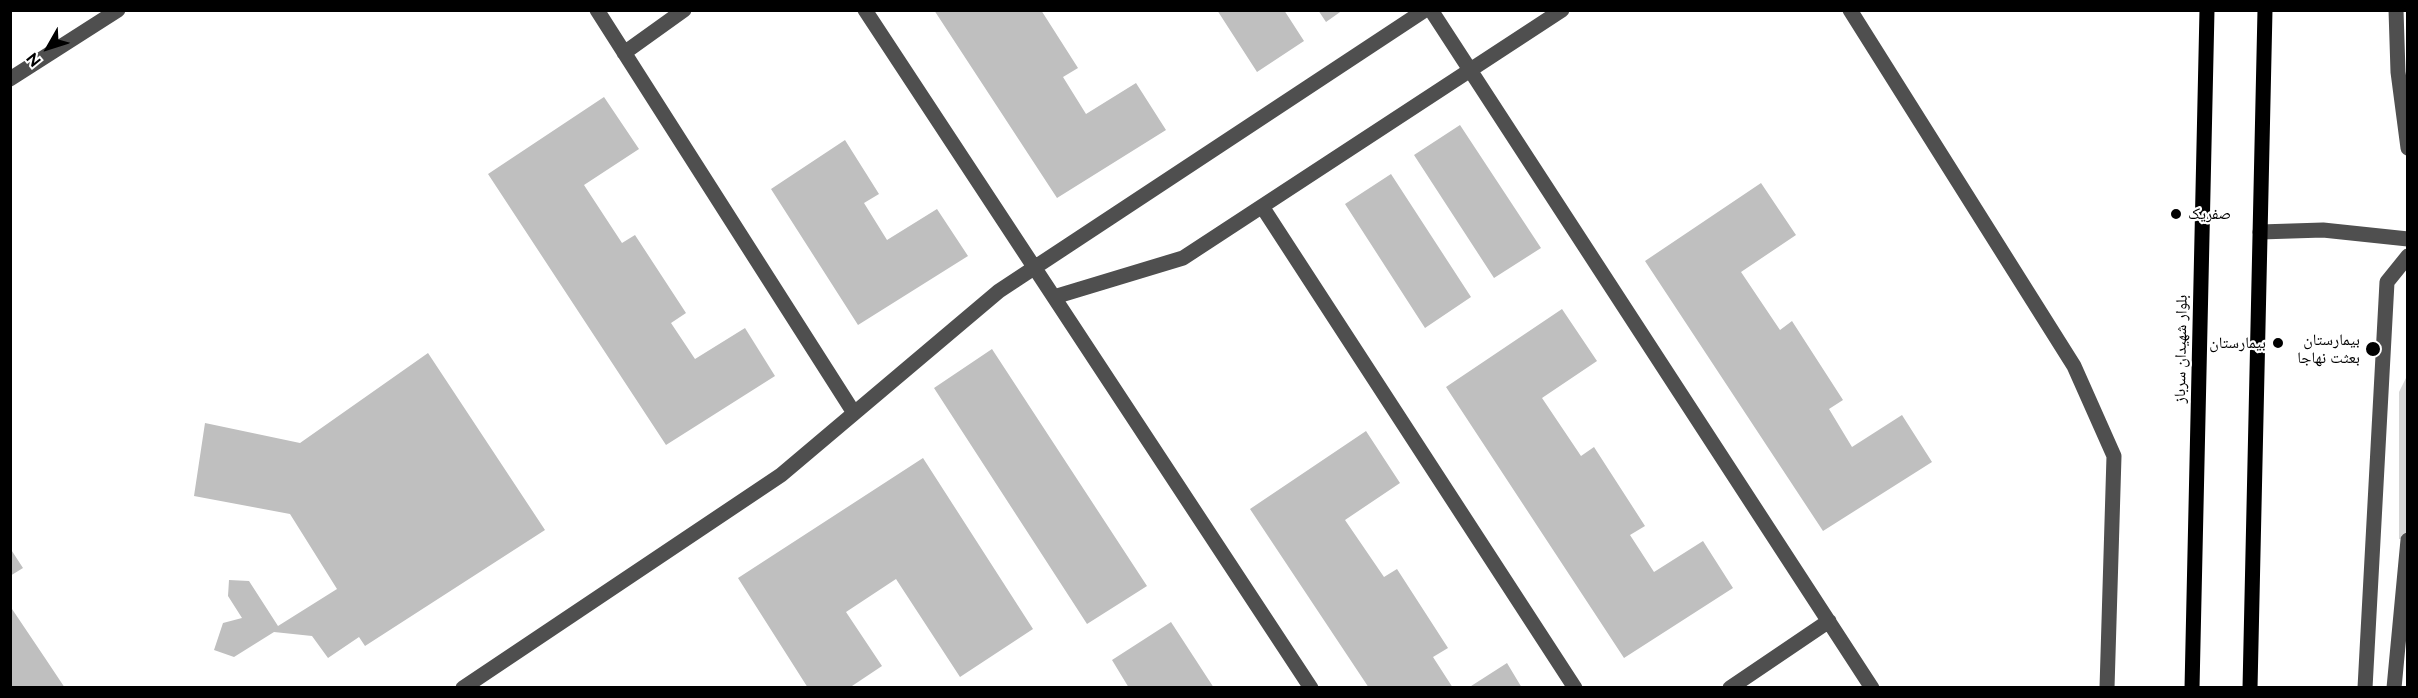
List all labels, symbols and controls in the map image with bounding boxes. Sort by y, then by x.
north arrow [18,18,78,78]
text: N [22,49,45,70]
place label: صفریک [2188,204,2231,224]
marker: صفریک [2169,207,2183,221]
street label: بلوار شهیدان سرباز [2170,294,2192,404]
place label: بیمارستان بعثت نهاجا [2297,330,2360,368]
place label: بیمارستان [2209,333,2266,353]
marker: بیمارستان [2271,336,2285,350]
marker: بیمارستان بعثت نهاجا [2364,340,2382,358]

